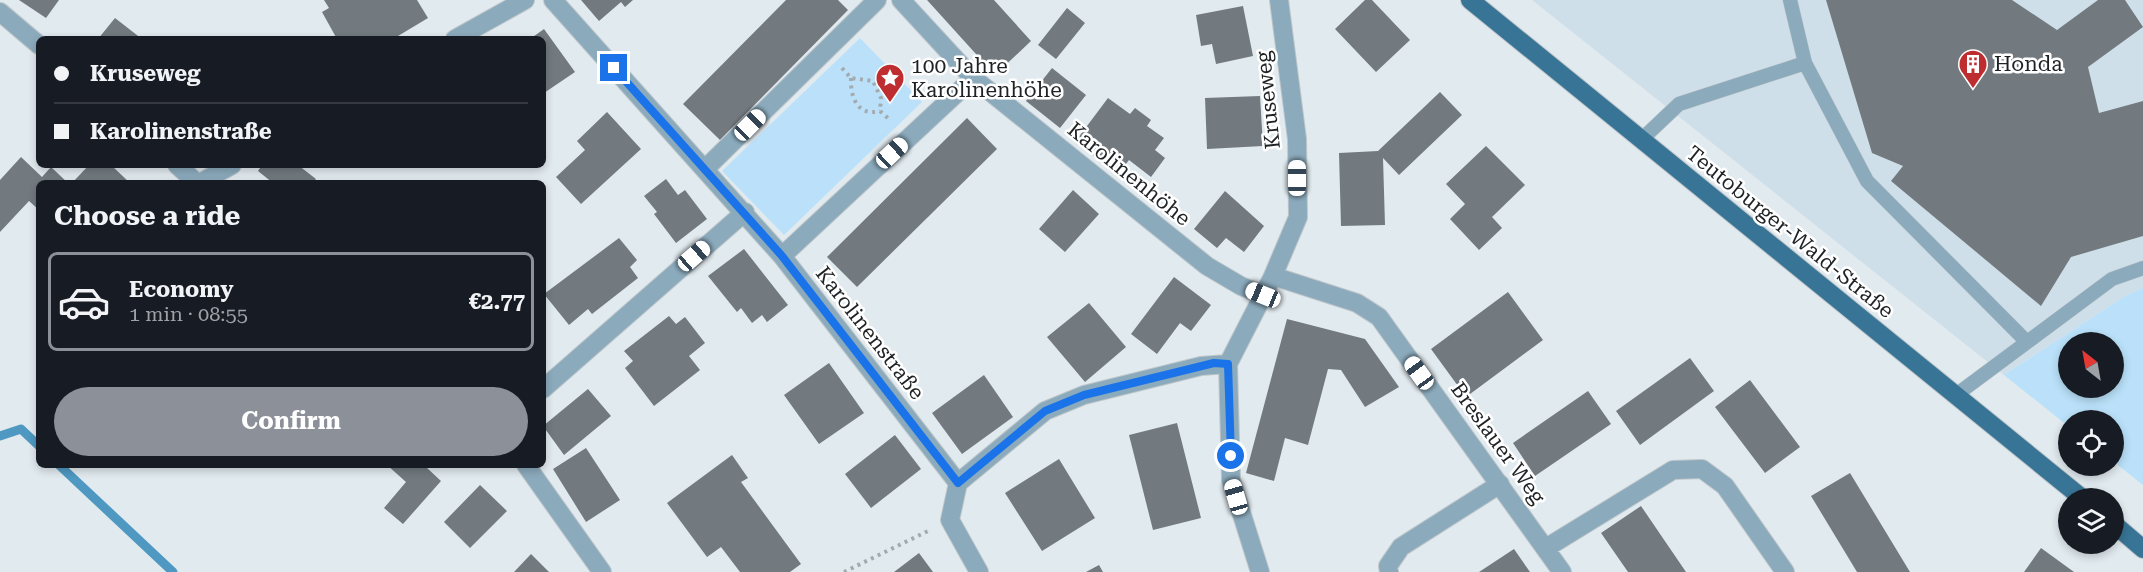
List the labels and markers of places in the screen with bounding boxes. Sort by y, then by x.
building icon: Honda [1957,48,1989,90]
place label: Honda [1994,52,2063,76]
place label: 100 Jahre Karolinenhöhe [911,54,1062,102]
place icon: 100 Jahre Karolinenhöhe [874,62,906,104]

